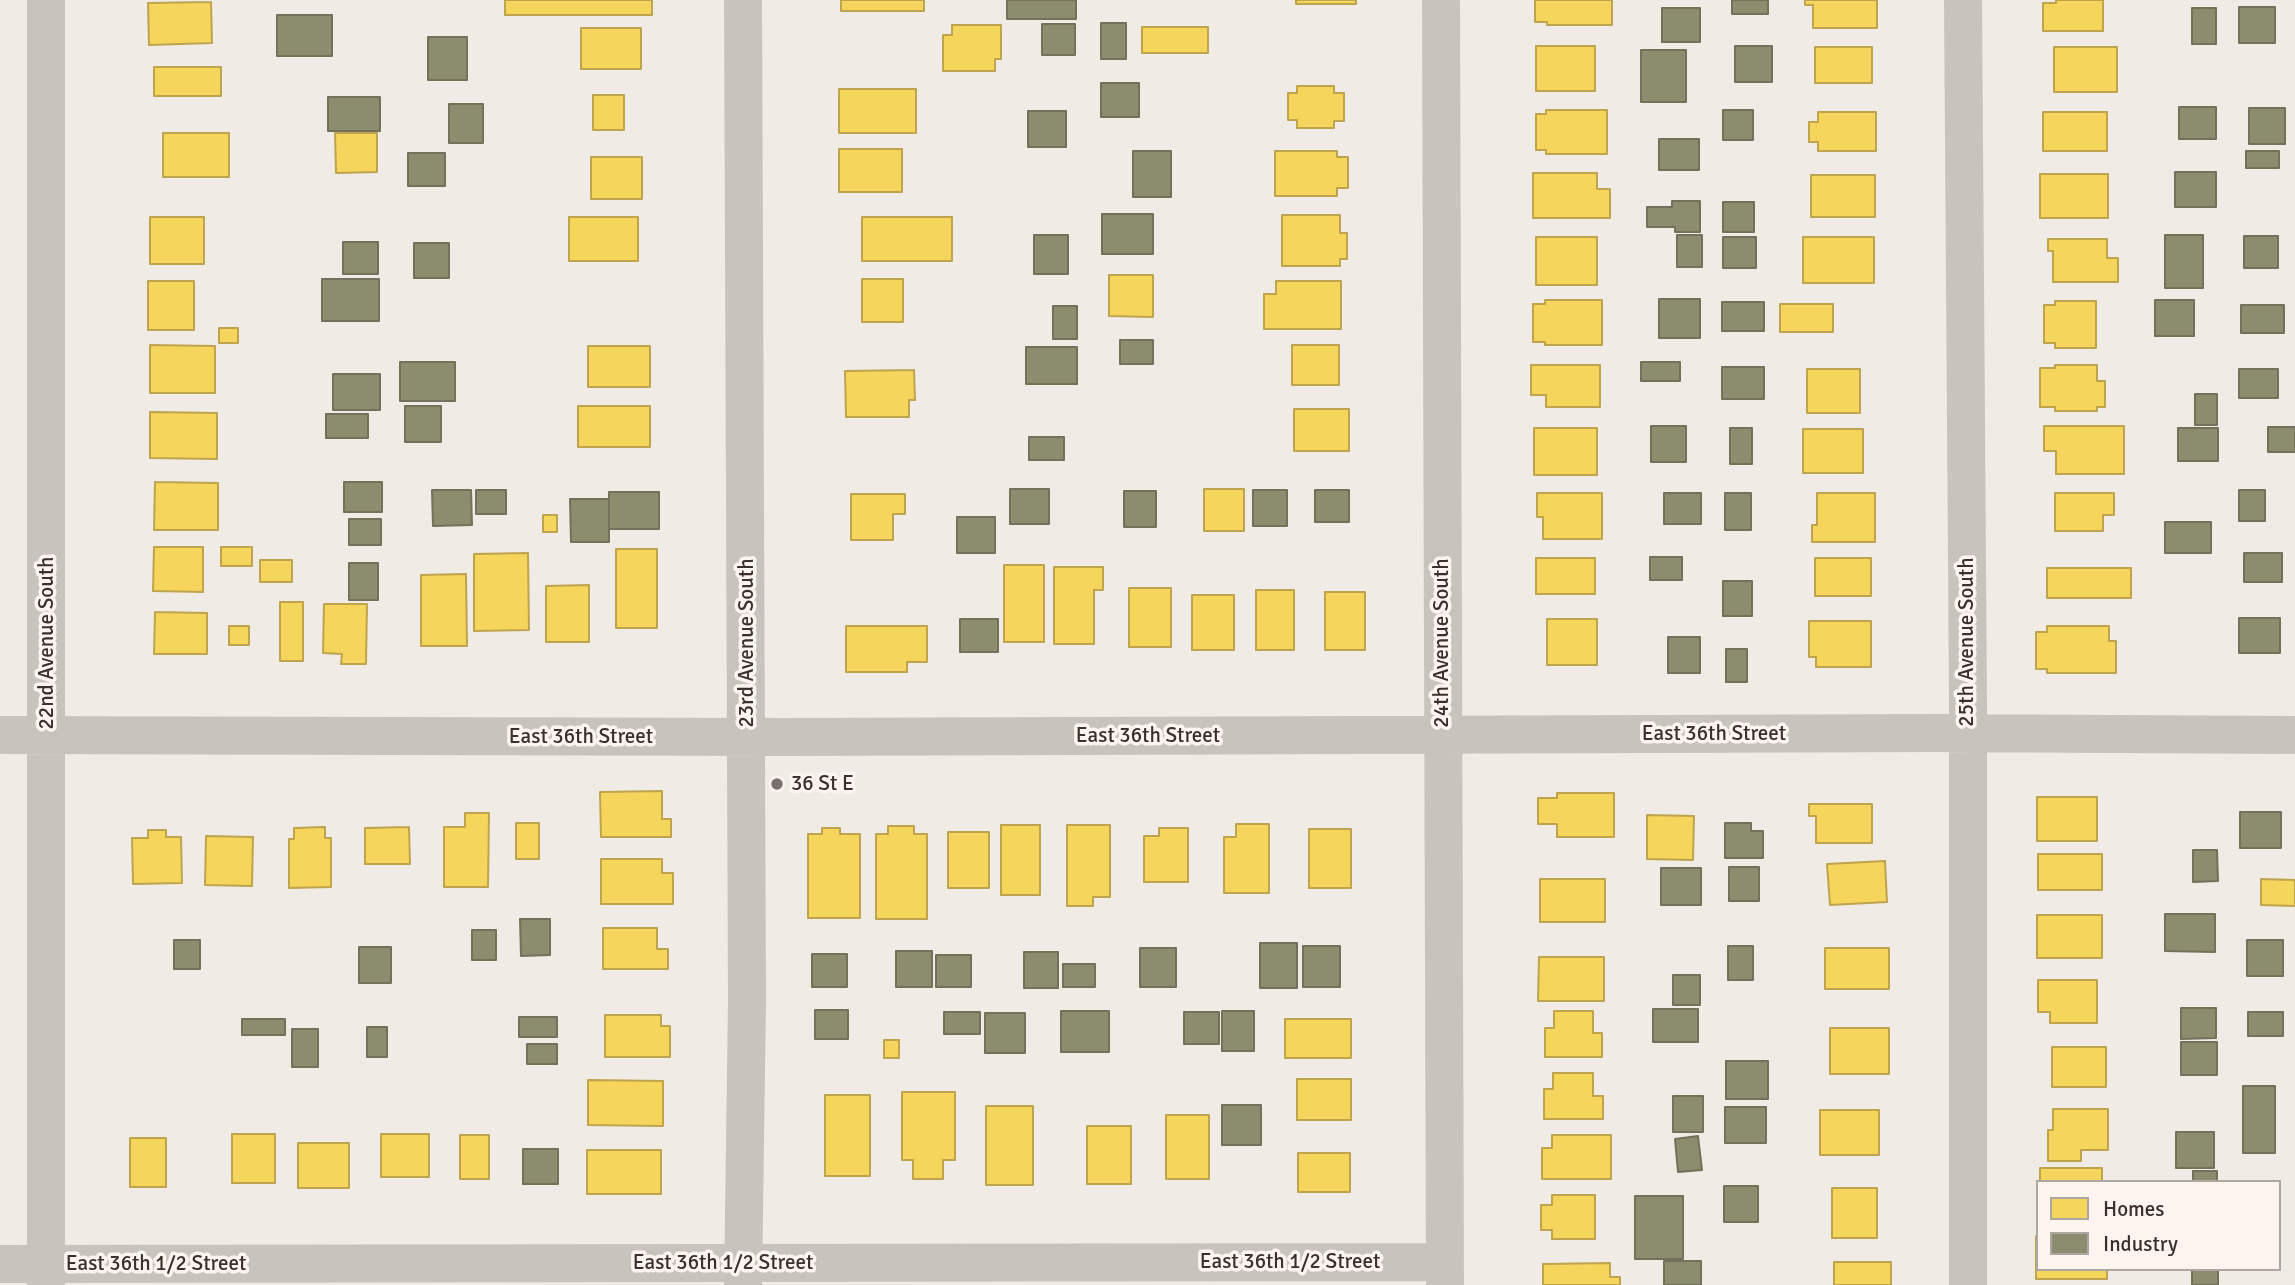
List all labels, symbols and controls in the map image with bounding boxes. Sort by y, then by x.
street label: 22nd Avenue South [34,556,60,730]
street label: 25th Avenue South [1954,557,1980,727]
street label: 23rd Avenue South [734,558,760,728]
street label: 24th Avenue South [1429,558,1455,728]
street label: East 36th Street [1642,721,1786,747]
street label: East 36th Street [1076,723,1220,749]
street label: East 36th Street [509,724,653,750]
place label: 36 St E [791,771,854,797]
marker: 36 St E [769,776,785,792]
legend [2036,1180,2281,1271]
text: Homes [2103,1196,2165,1222]
text: Industry [2103,1231,2178,1257]
street label: East 36th 1/2 Street [1200,1249,1380,1275]
street label: East 36th 1/2 Street [633,1250,813,1276]
street label: East 36th 1/2 Street [66,1251,246,1277]

